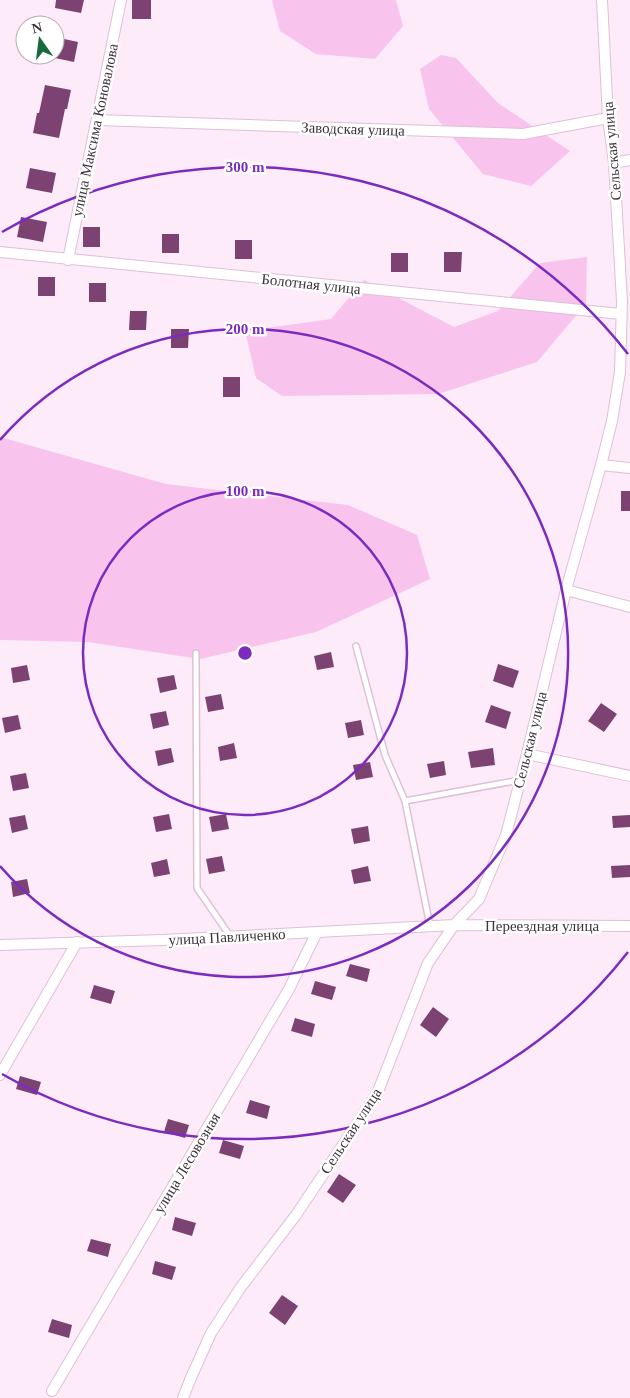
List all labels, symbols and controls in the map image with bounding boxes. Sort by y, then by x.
north arrow [15,15,65,65]
text: N [30,19,44,36]
street label: улица Максима Коновалова [69,42,121,218]
street label: Сельская улица [600,101,624,201]
street label: Заводская улица [301,119,406,139]
text: 300 m [226,159,265,175]
street label: Болотная улица [261,271,362,297]
text: 200 m [226,321,265,337]
text: 100 m [226,483,265,499]
centre of rings [236,644,254,662]
street label: Сельская улица [510,690,550,790]
street label: Переездная улица [485,918,599,934]
street label: улица Павличенко [168,926,286,948]
street label: Сельская улица [317,1085,385,1177]
street label: улица Лесовозная [151,1110,223,1216]

